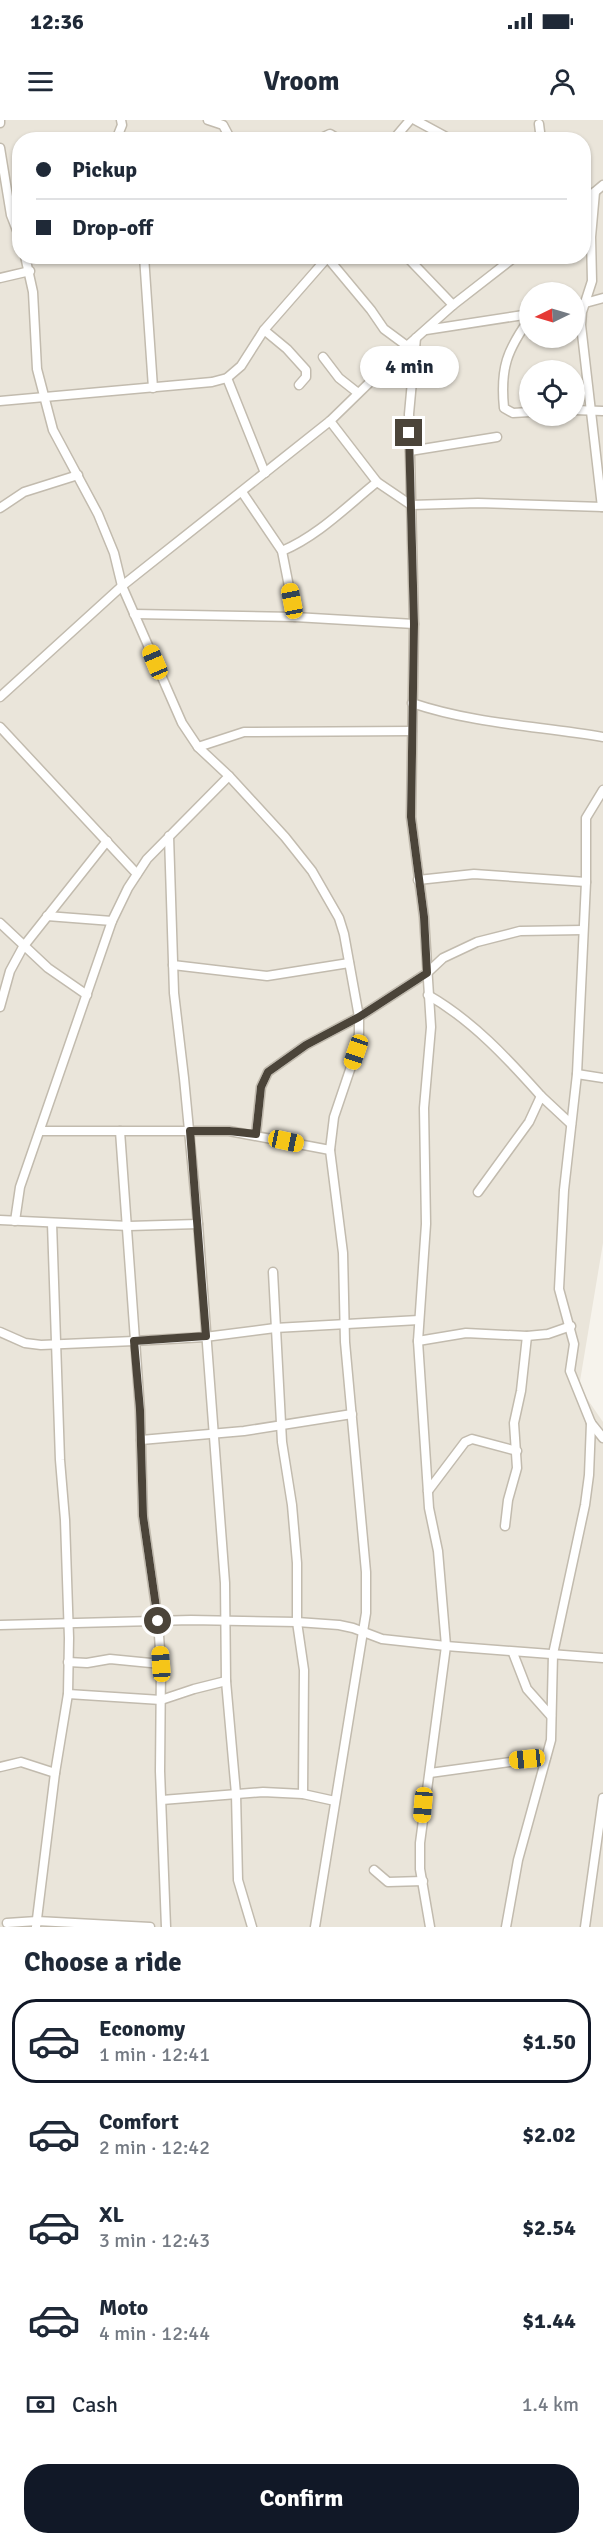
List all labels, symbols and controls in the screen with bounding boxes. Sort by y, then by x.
text: 12:36 [30,8,84,35]
icon: menu [24,65,57,98]
text: Vroom [263,65,340,98]
icon: person [546,65,579,98]
text: Pickup [72,156,137,183]
text: Drop-off [72,214,153,241]
north arrow [519,282,585,348]
map controls [519,282,585,426]
callout: 4 min [360,346,458,388]
text: 4 min [385,354,434,379]
button: locate [519,360,585,426]
route end [395,419,422,446]
car [280,582,304,620]
car [140,642,170,682]
car [342,1032,370,1072]
car [267,1128,305,1154]
route start [144,1607,171,1634]
car [151,1645,171,1683]
car [508,1748,546,1770]
car [412,1786,434,1824]
text: Choose a ride [24,1946,182,1979]
icon: car [27,2014,81,2068]
text: Economy [99,2015,185,2042]
text: $1.50 [522,2028,576,2055]
text: 1 min · 12:41 [99,2042,210,2067]
icon: car [27,2107,81,2161]
text: Comfort [99,2108,179,2135]
text: $2.02 [522,2121,576,2148]
text: 2 min · 12:42 [99,2135,210,2160]
icon: car [27,2200,81,2254]
text: XL [99,2201,124,2228]
text: $2.54 [522,2214,576,2241]
text: 3 min · 12:43 [99,2228,210,2253]
icon: car [27,2293,81,2347]
text: Moto [99,2294,148,2321]
text: $1.44 [522,2307,576,2334]
text: 4 min · 12:44 [99,2321,210,2346]
icon: cash [24,2388,57,2421]
text: Cash [72,2391,118,2418]
text: 1.4 km [522,2392,579,2417]
button: Confirm [24,2464,579,2533]

